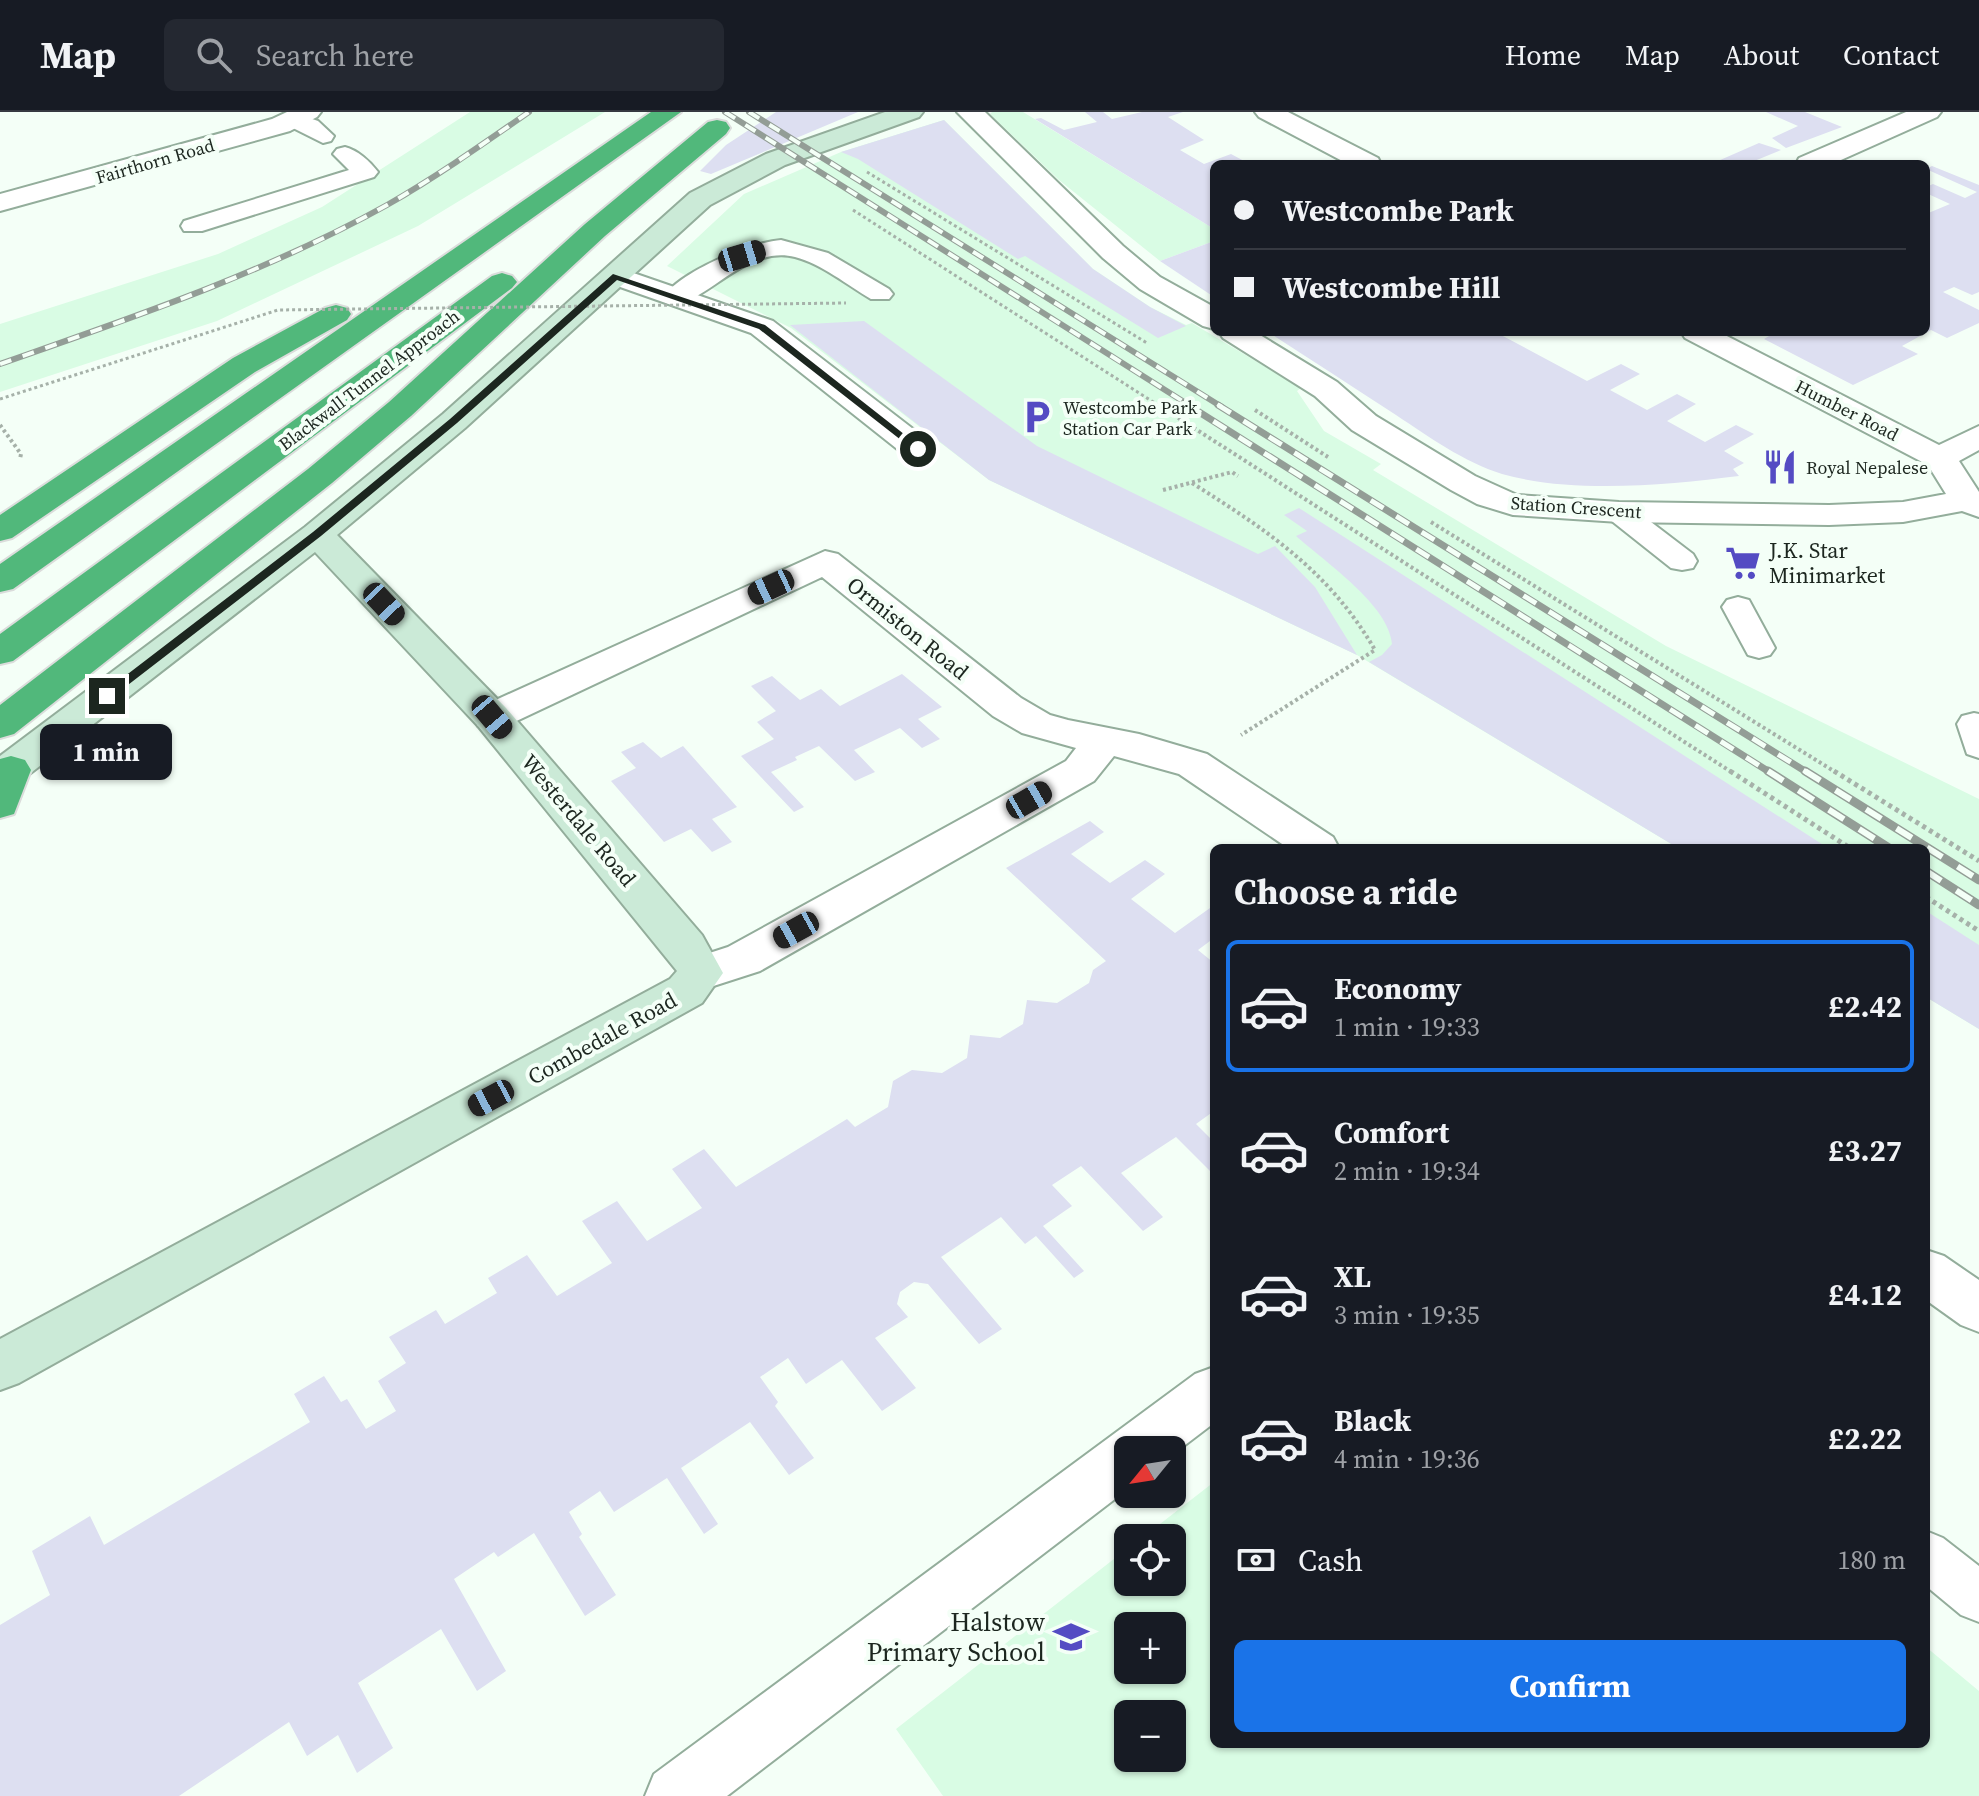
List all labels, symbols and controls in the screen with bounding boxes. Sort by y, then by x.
search box [164,19,724,91]
text: Map [40,29,116,81]
icon: search [192,33,236,77]
text: Search here [256,35,414,76]
text: Home [1505,36,1581,74]
text: Map [1625,36,1680,74]
text: About [1724,36,1799,74]
text: Contact [1843,36,1939,74]
street label: Fairthorn Road [93,132,217,190]
text: Westcombe Park [1282,190,1514,231]
car [716,238,768,274]
text: Westcombe Hill [1282,267,1501,308]
street label: Blackwall Tunnel Approach [273,304,465,456]
street label: Humber Road [1791,373,1903,447]
place label: Westcombe Park Station Car Park [1063,395,1198,441]
parking icon: Westcombe Park Station Car Park [1018,398,1056,436]
route start [900,431,936,467]
restaurant icon: Royal Nepalese [1761,448,1799,486]
place label: Royal Nepalese [1806,455,1928,480]
street label: Station Crescent [1510,490,1642,524]
place label: J.K. Star Minimarket [1768,535,1886,590]
supermarket icon: J.K. Star Minimarket [1724,544,1762,582]
car [744,566,798,608]
street label: Ormiston Road [841,570,975,687]
car [359,578,409,630]
route end [89,678,125,714]
car [467,691,517,743]
callout: 1 min [41,724,173,780]
text: 1 min [72,734,140,770]
street label: Westerdale Road [515,748,644,893]
car [1002,778,1056,822]
text: Choose a ride [1234,867,1457,916]
car [769,908,823,952]
text: Economy [1334,968,1462,1009]
icon: car [1238,970,1310,1042]
street label: Combedale Road [522,984,682,1091]
text: £2.42 [1828,986,1902,1027]
text: 1 min · 19:33 [1334,1009,1480,1045]
car [464,1076,518,1120]
text: Comfort [1334,1112,1449,1153]
icon: car [1238,1114,1310,1186]
text: £3.27 [1828,1130,1902,1171]
text: 2 min · 19:34 [1334,1153,1480,1189]
text: XL [1334,1256,1371,1297]
icon: car [1238,1258,1310,1330]
text: £4.12 [1828,1274,1902,1315]
text: 3 min · 19:35 [1334,1297,1480,1333]
text: Black [1334,1400,1411,1441]
icon: car [1238,1402,1310,1474]
text: £2.22 [1828,1418,1902,1459]
north arrow [1114,1436,1186,1508]
map controls [1114,1436,1186,1772]
text: 4 min · 19:36 [1334,1441,1480,1477]
button: locate [1114,1524,1186,1596]
icon: cash [1234,1538,1278,1582]
text: Cash [1298,1540,1363,1581]
text: 180 m [1838,1542,1906,1578]
place label: Halstow Primary School [867,1604,1045,1670]
button: + [1114,1612,1186,1684]
school or university icon: Halstow Primary School [1052,1618,1090,1656]
button: Confirm [1234,1640,1906,1732]
button: − [1114,1700,1186,1772]

